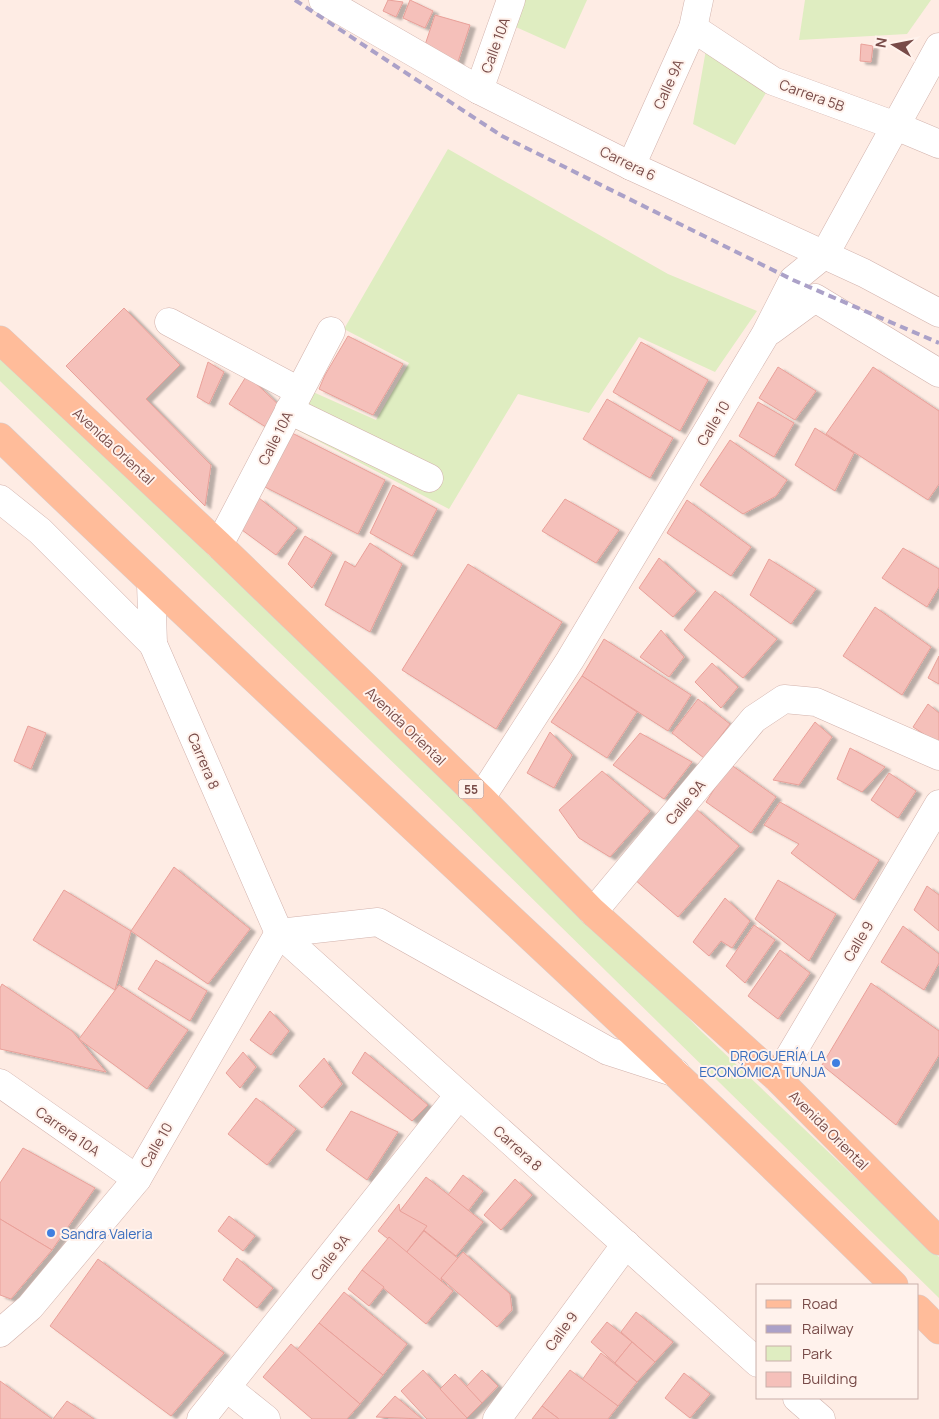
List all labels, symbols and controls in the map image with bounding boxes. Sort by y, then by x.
street label: Calle 10A [476,14,514,76]
north arrow [869,20,919,70]
text: N [870,36,891,49]
street label: Calle 9A [649,56,687,112]
street label: Carrera 5B [777,74,848,116]
street label: Carrera 6 [597,141,659,185]
street label: Calle 10 [692,397,734,449]
street label: Avenida Oriental [69,403,159,489]
street label: Calle 10A [253,408,297,468]
street label: Avenida Oriental [362,683,450,769]
street label: Carrera 8 [184,730,224,792]
street label: Calle 9A [661,776,709,828]
road number: 55 [458,780,484,799]
street label: Calle 9 [839,917,877,965]
place label: DROGUERÍA LA ECONÓMICA TUNJA [699,1046,826,1081]
marker: DROGUERÍA LA ECONÓMICA TUNJA [830,1057,842,1069]
street label: Avenida Oriental [785,1086,873,1174]
street label: Carrera 10A [32,1102,104,1160]
street label: Calle 10 [135,1119,177,1171]
street label: Carrera 8 [490,1121,546,1175]
place label: Sandra Valeria [61,1224,152,1243]
marker: Sandra Valeria [45,1227,57,1239]
street label: Calle 9A [306,1230,354,1284]
legend [756,1284,919,1399]
text: Road [802,1293,838,1314]
street label: Calle 9 [540,1308,582,1354]
text: Railway [802,1318,854,1339]
text: Park [802,1343,832,1364]
text: Building [802,1368,857,1389]

